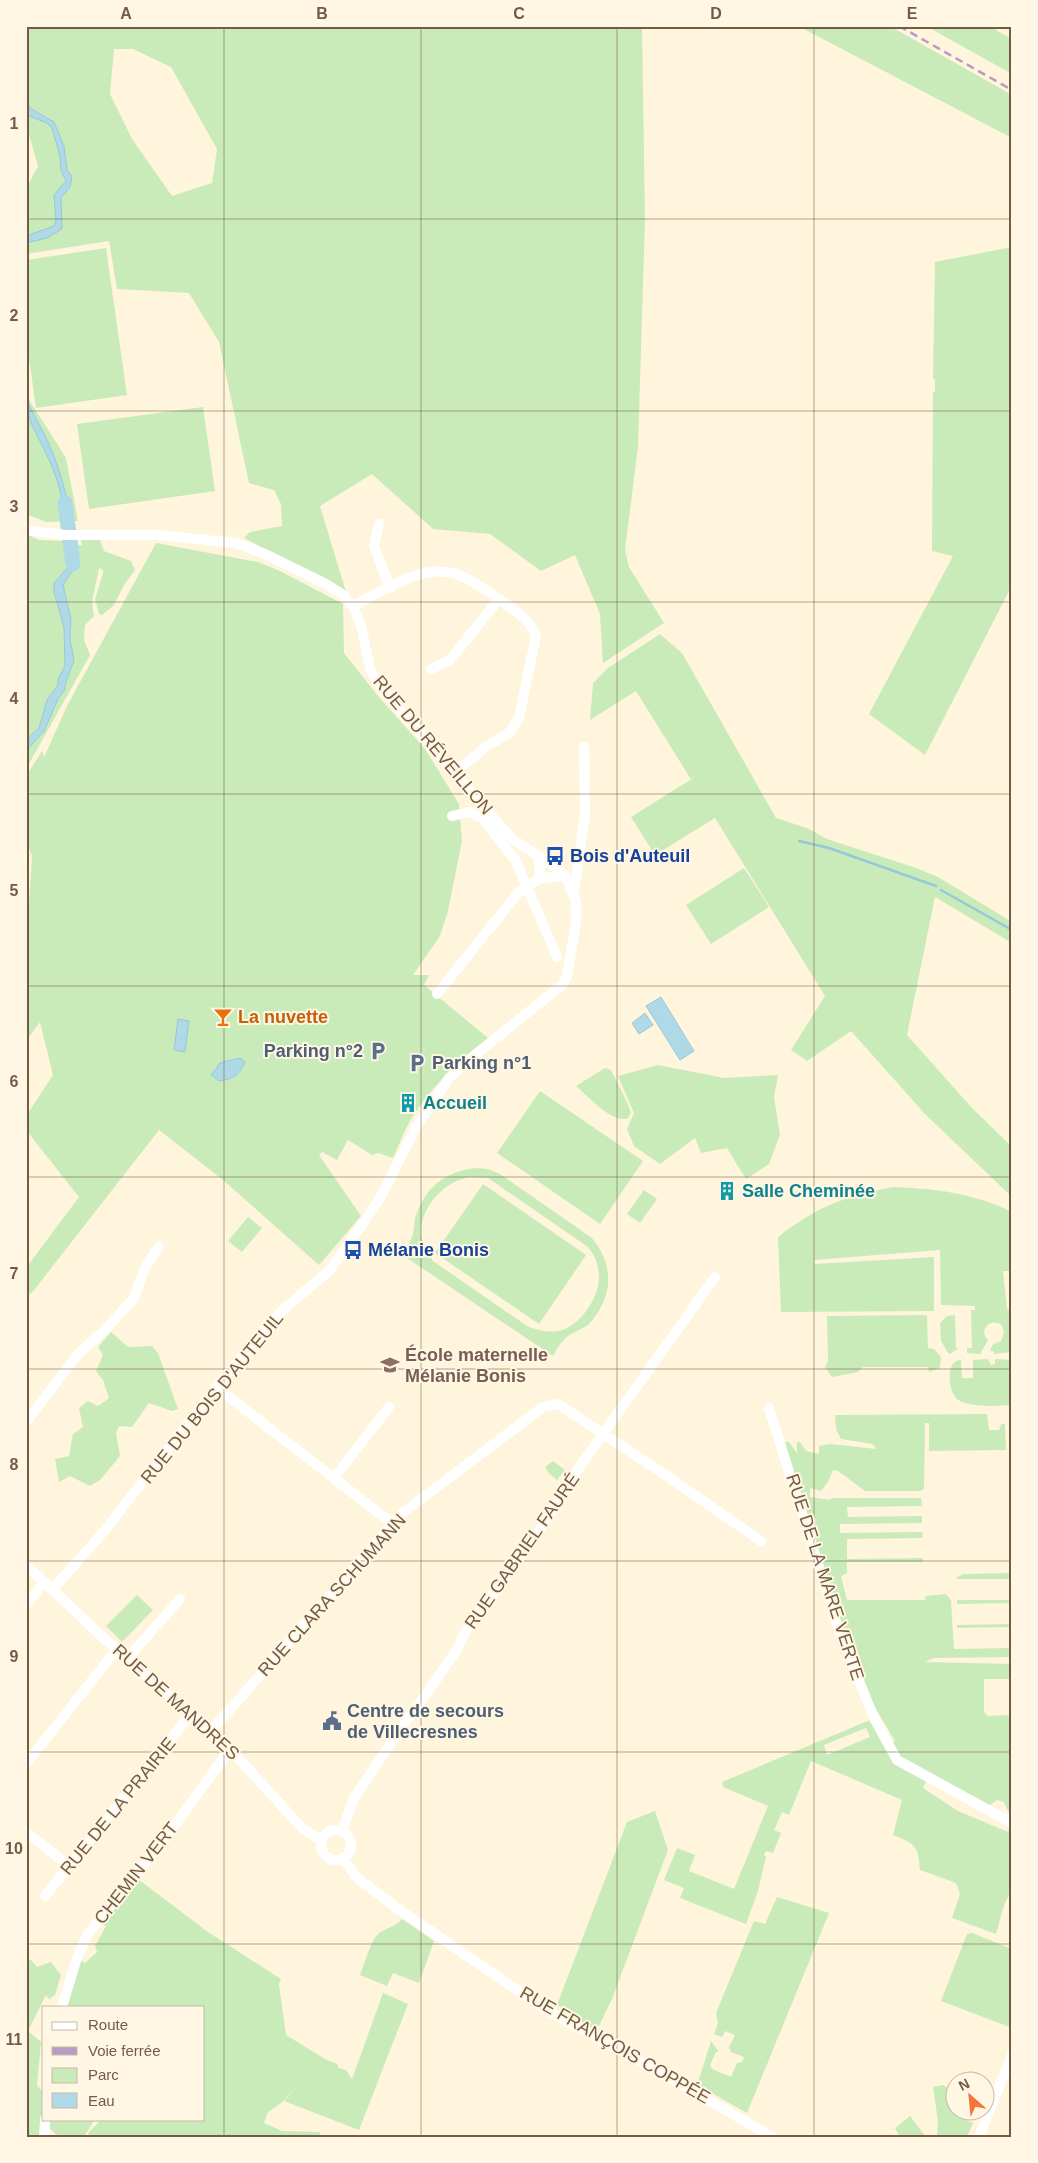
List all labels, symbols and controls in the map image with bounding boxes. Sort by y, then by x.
text: A [120,5,132,22]
text: B [316,5,328,22]
text: C [513,5,525,22]
text: D [710,5,722,22]
text: E [907,5,918,22]
text: 1 [10,115,19,132]
text: 2 [10,307,19,324]
text: 3 [10,498,19,515]
street label: RUE DU RÉVEILLON [369,672,497,818]
text: 4 [10,690,19,707]
bus stop icon: Bois d'Auteuil [544,845,566,867]
place label: Bois d'Auteuil [570,846,690,866]
text: 5 [10,882,19,899]
bar icon: La nuvette [212,1006,234,1028]
place label: La nuvette [238,1007,328,1027]
parking icon: Parking n°2 [367,1040,389,1062]
place label: Parking n°2 [264,1041,363,1061]
parking icon: Parking n°1 [406,1052,428,1074]
place label: Parking n°1 [432,1053,531,1073]
text: 6 [10,1073,19,1090]
building icon: Accueil [397,1092,419,1114]
place label: Accueil [423,1093,487,1113]
building icon: Salle Cheminée [716,1180,738,1202]
place label: Salle Cheminée [742,1181,875,1201]
bus stop icon: Mélanie Bonis [342,1239,364,1261]
place label: Mélanie Bonis [368,1240,489,1260]
text: 7 [10,1265,19,1282]
street label: RUE DU BOIS D'AUTEUIL [137,1308,287,1488]
place label: École maternelle Mélanie Bonis [405,1344,548,1386]
school or university icon: École maternelle Mélanie Bonis [379,1354,401,1376]
text: 8 [10,1456,19,1473]
street label: RUE GABRIEL FAURÉ [461,1469,583,1633]
street label: RUE DE LA MARE VERTE [782,1471,868,1683]
street label: RUE CLARA SCHUMANN [254,1510,410,1680]
street label: RUE DE MANDRES [109,1640,243,1764]
text: 9 [10,1648,19,1665]
place label: Centre de secours de Villecresnes [347,1701,504,1742]
public building icon: Centre de secours de Villecresnes [321,1710,343,1732]
street label: RUE DE LA PRAIRIE [56,1733,180,1879]
street label: CHEMIN VERT [90,1818,182,1928]
text: 10 [5,1840,23,1857]
street label: RUE FRANÇOIS COPPÉE [516,1982,714,2108]
legend [42,2006,205,2120]
text: Route [88,2016,128,2033]
text: 11 [6,2031,23,2048]
text: Voie ferrée [88,2042,161,2059]
text: Parc [88,2066,119,2083]
north arrow [946,2070,996,2120]
text: N [956,2075,972,2094]
text: Eau [88,2092,115,2109]

